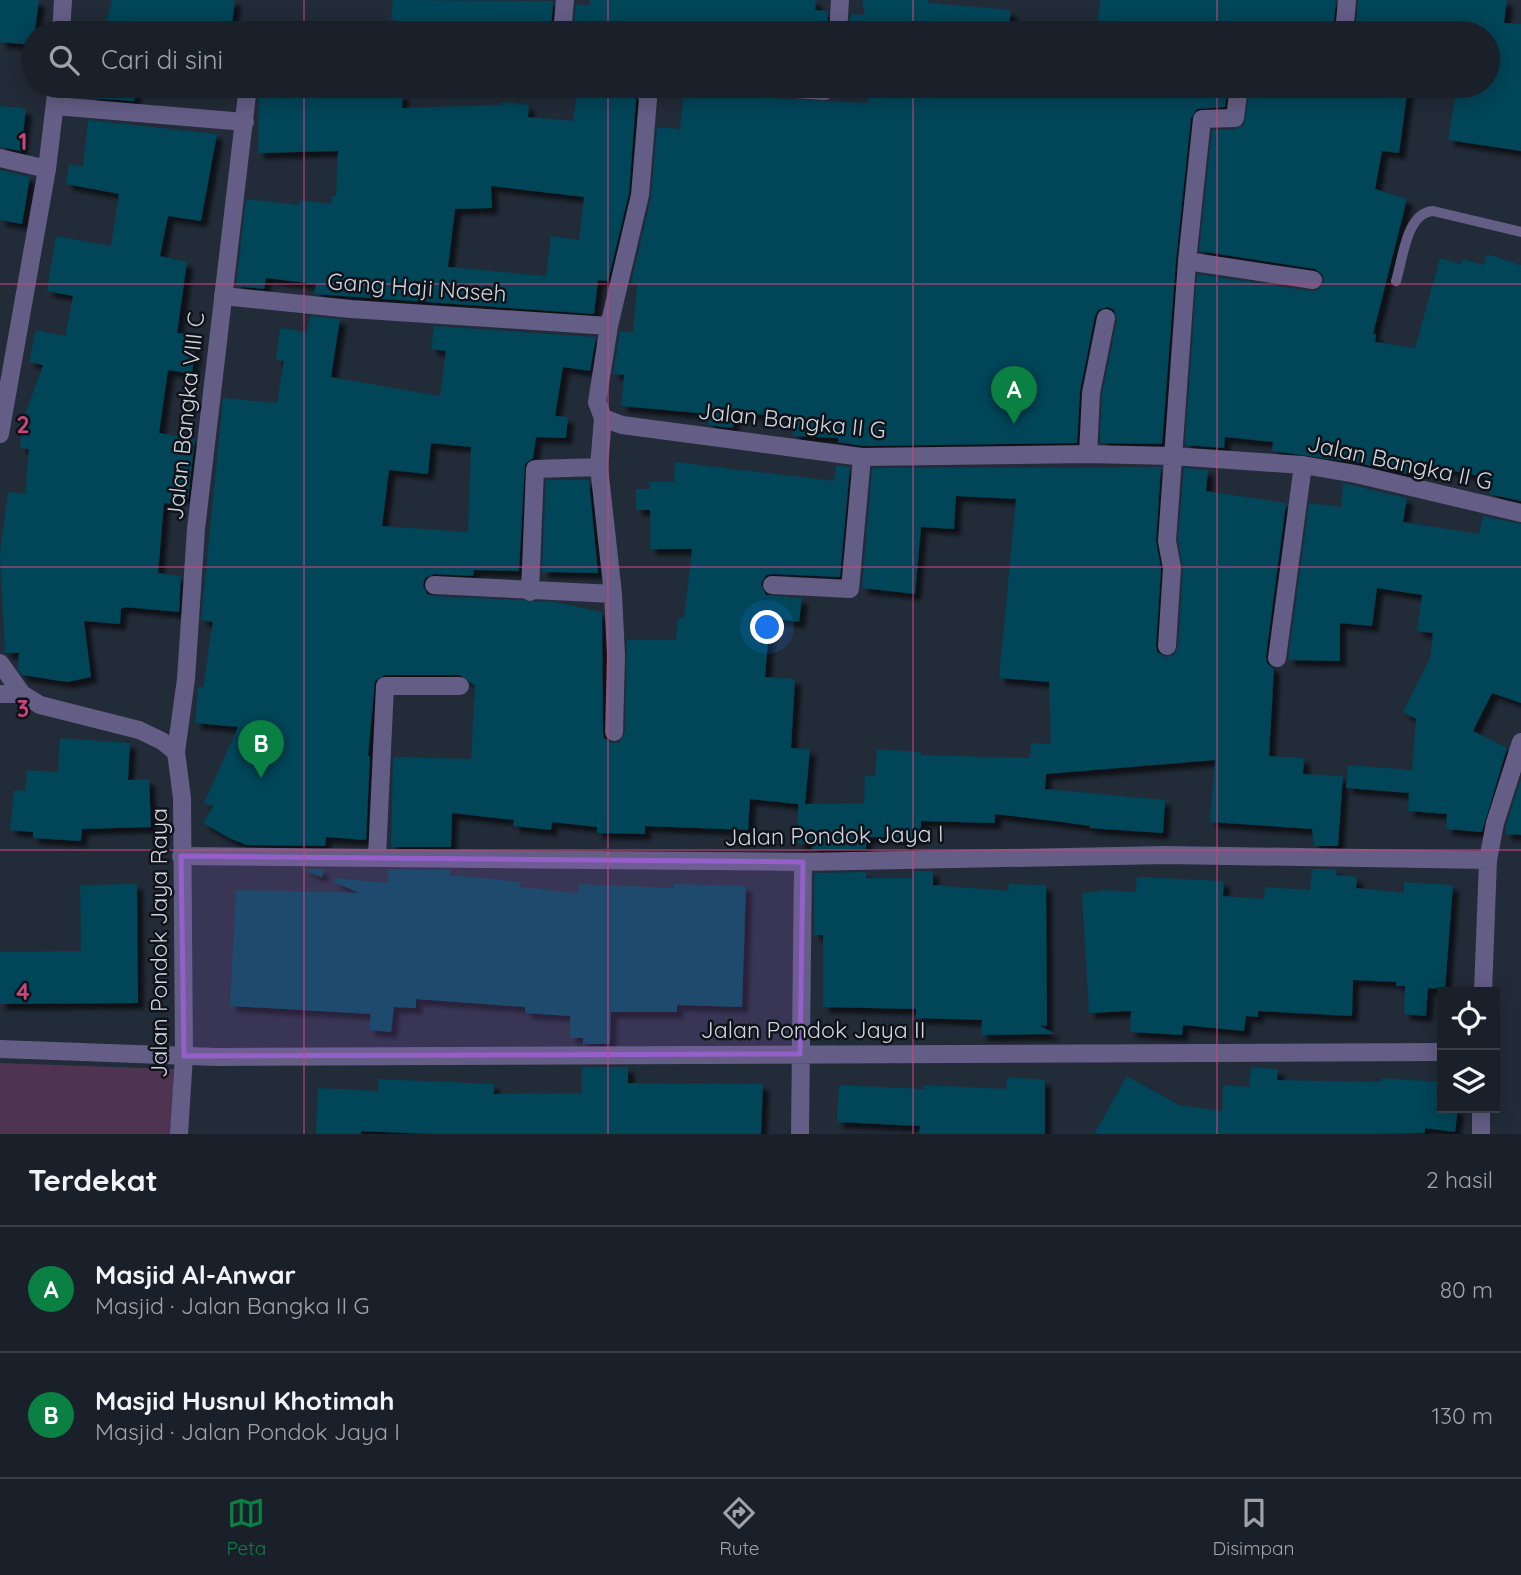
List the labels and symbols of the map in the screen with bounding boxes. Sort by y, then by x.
text: 1 [19,127,27,156]
street label: Gang Haji Naseh [326,266,508,308]
street label: Jalan Bangka VIII C [160,311,210,521]
pin: A [991,366,1037,424]
street label: Jalan Bangka II G [697,396,887,444]
text: 2 [16,410,30,439]
street label: Jalan Bangka II G [1305,428,1495,496]
your location [750,610,784,644]
text: 3 [17,694,29,723]
pin: B [238,720,284,778]
street label: Jalan Pondok Jaya Raya [144,808,173,1078]
street label: Jalan Pondok Jaya I [724,819,944,851]
text: 4 [16,977,30,1006]
street label: Jalan Pondok Jaya II [701,1015,925,1044]

